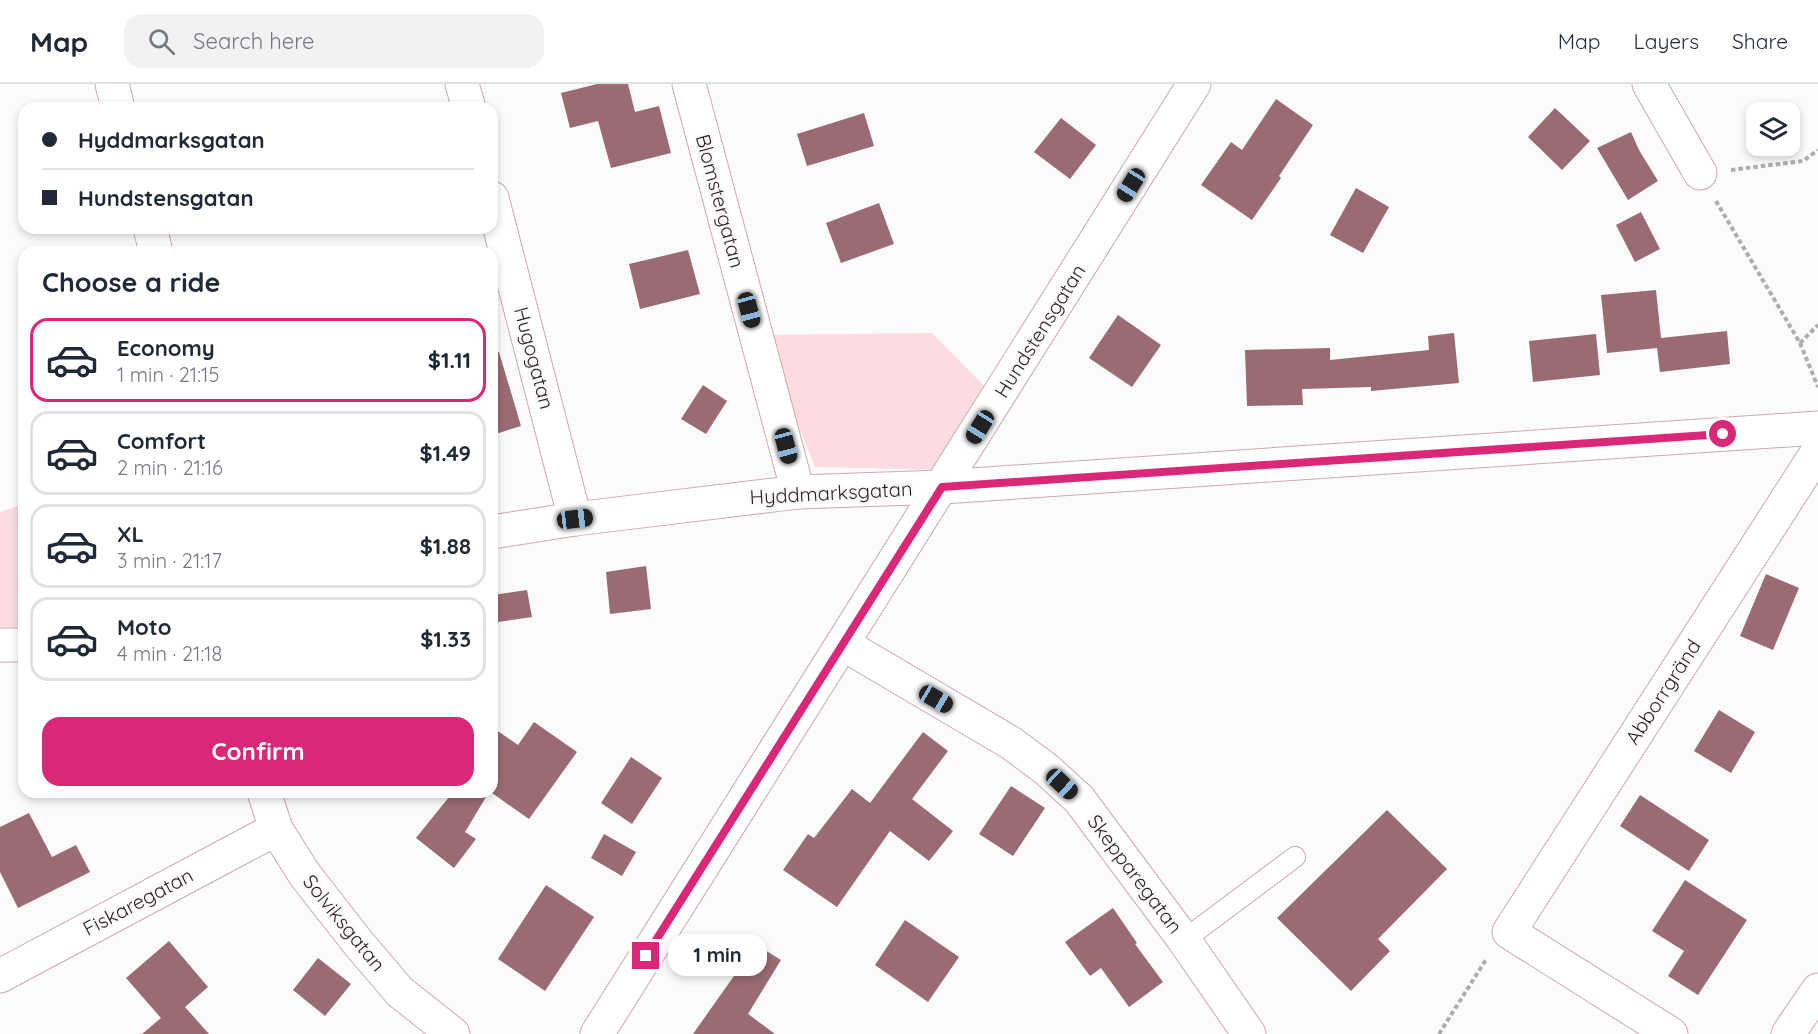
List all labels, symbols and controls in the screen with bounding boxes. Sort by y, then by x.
search box [124,14,544,68]
text: Map [30,24,88,59]
icon: search [145,25,178,58]
text: Search here [193,27,315,55]
text: Map [1558,28,1601,54]
text: Layers [1634,28,1699,54]
text: Share [1732,28,1788,54]
map controls [1746,102,1800,156]
button: layers [1746,102,1800,156]
text: Hyddmarksgatan [78,126,265,154]
street label: Blomstergatan [691,131,750,270]
car [1114,165,1148,205]
text: Hundstensgatan [78,184,254,212]
street label: Hundstensgatan [989,259,1091,402]
text: Choose a ride [42,265,220,299]
car [736,290,762,330]
street label: Hugogatan [509,304,560,412]
icon: car [45,333,99,387]
text: Economy [117,334,215,362]
text: $1.11 [428,346,471,374]
text: 1 min · 21:15 [117,362,219,387]
car [963,407,997,447]
route start [1709,420,1736,447]
icon: car [45,426,99,480]
car [773,426,799,466]
text: Comfort [117,427,206,455]
text: $1.49 [419,439,471,467]
text: 2 min · 21:16 [117,455,223,480]
street label: Hyddmarksgatan [749,476,913,509]
car [556,508,594,530]
icon: car [45,519,99,573]
text: XL [117,520,144,548]
text: $1.88 [420,532,471,560]
text: 3 min · 21:17 [117,548,222,573]
icon: car [45,612,99,666]
text: Moto [117,613,171,641]
text: $1.33 [420,625,471,653]
street label: Abborrgränd [1619,635,1706,749]
text: 4 min · 21:18 [117,641,222,666]
car [916,682,956,716]
button: Confirm [42,717,474,786]
car [1043,765,1081,803]
street label: Skepparegatan [1083,809,1188,938]
street label: Fiskaregatan [78,862,197,941]
street label: Solviksgatan [298,869,391,976]
callout: 1 min [667,935,766,977]
route end [632,942,659,969]
text: 1 min [693,942,742,967]

